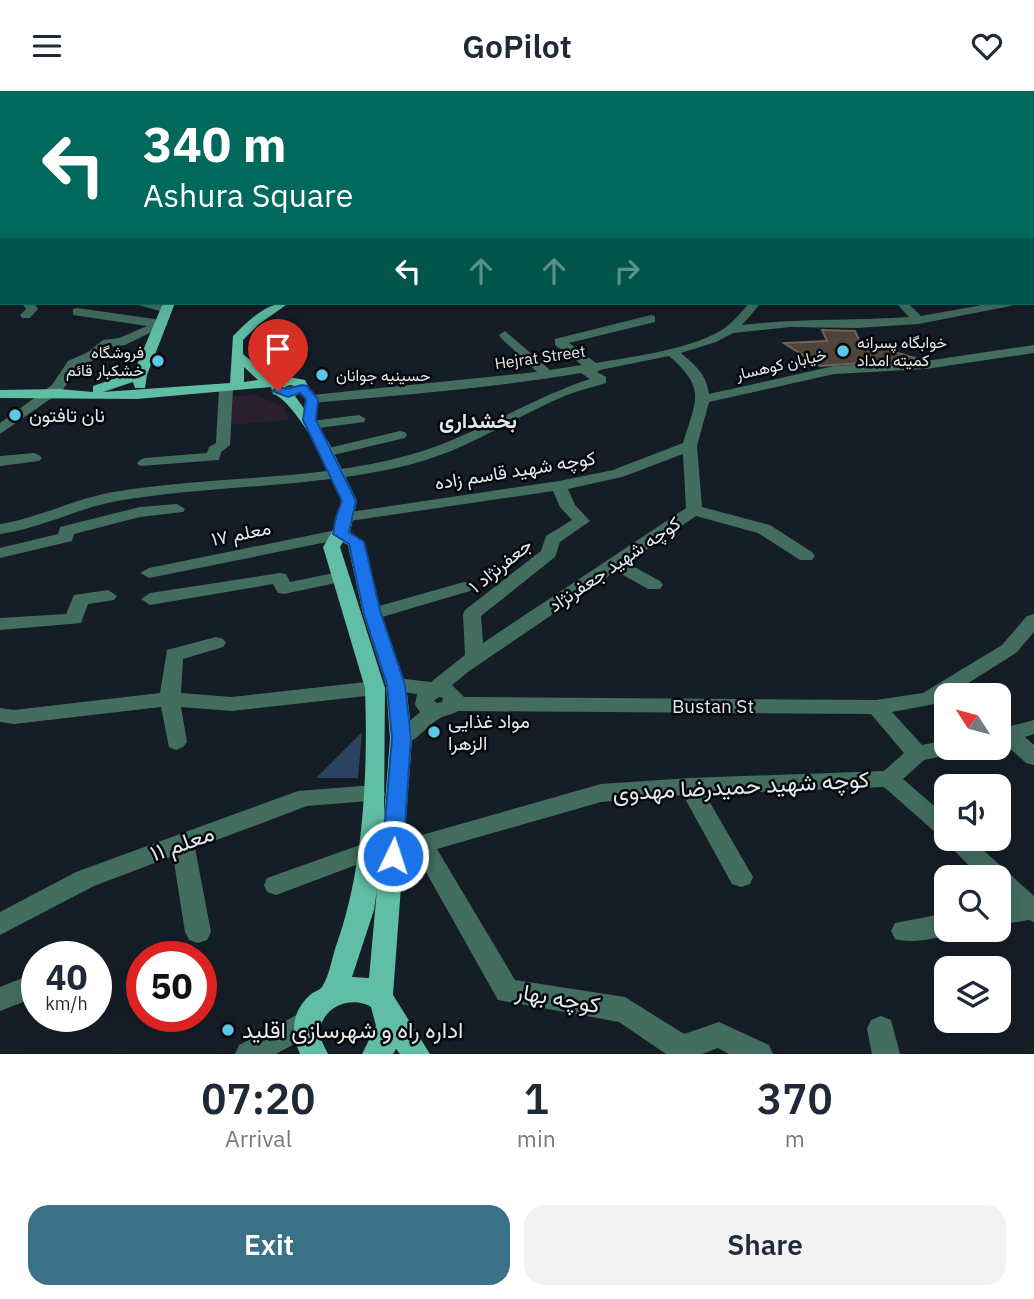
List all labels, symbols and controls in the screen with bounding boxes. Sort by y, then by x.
text: GoPilot [462,25,572,67]
icon: menu [28,27,66,65]
icon: heart [968,27,1006,65]
text: 340 m [143,112,287,175]
icon: left [28,119,119,210]
text: Ashura Square [143,174,353,216]
icon: left [389,252,427,290]
icon: ahead [462,252,500,290]
icon: ahead [535,252,573,290]
icon: right [608,252,646,290]
pin [248,319,308,391]
icon: arrive [259,330,297,368]
place label: خوابگاه پسرانه کمیته امداد [857,332,947,370]
street label: Hejrat Street [493,341,587,373]
place label: فروشگاه خشکبار قائم [66,342,144,381]
marker: خوابگاه پسرانه کمیته امداد [835,343,851,359]
street label: خیابان کوهسار [733,344,829,385]
marker: فروشگاه خشکبار قائم [150,353,166,369]
place label: حسینیه جوانان [336,365,431,386]
marker: حسینیه جوانان [314,367,330,383]
place label: نان تافتون [29,403,105,427]
district label: بخشداری [439,406,517,434]
marker: نان تافتون [7,407,23,423]
street label: کوچه شهید قاسم زاده [433,445,597,497]
street label: کوچه شهید جعفرنژاد [543,511,686,619]
street label: معلم ۱۷ [209,515,273,552]
street label: جعفرنژاد ۱ [463,532,537,598]
north arrow [934,683,1012,759]
map controls [934,683,1011,1033]
street label: Bustan St [672,694,754,718]
place label: مواد غذایی الزهرا [448,709,530,755]
marker: مواد غذایی الزهرا [426,724,442,740]
street label: کوچه شهید حمیدرضا مهدوی [612,763,870,809]
button: sound [934,774,1011,851]
street label: معلم ۱۱ [146,817,218,868]
position arrow [356,819,430,893]
button: search [934,865,1011,942]
speed limit sign: 50 [126,941,217,1032]
text: 40 [45,954,88,1000]
button: layers [934,956,1011,1033]
street label: کوچه بهار [512,975,603,1021]
text: km/h [45,992,88,1015]
place label: اداره راه و شهرسازی اقلید [242,1014,463,1045]
marker: اداره راه و شهرسازی اقلید [220,1022,236,1038]
text: 07:20 [201,1071,316,1126]
text: 1 [524,1071,549,1126]
text: 370 [757,1071,833,1126]
text: Arrival [225,1123,292,1153]
text: min [517,1123,556,1153]
text: m [785,1123,805,1153]
button: Exit [28,1205,510,1285]
button: Share [524,1205,1006,1285]

